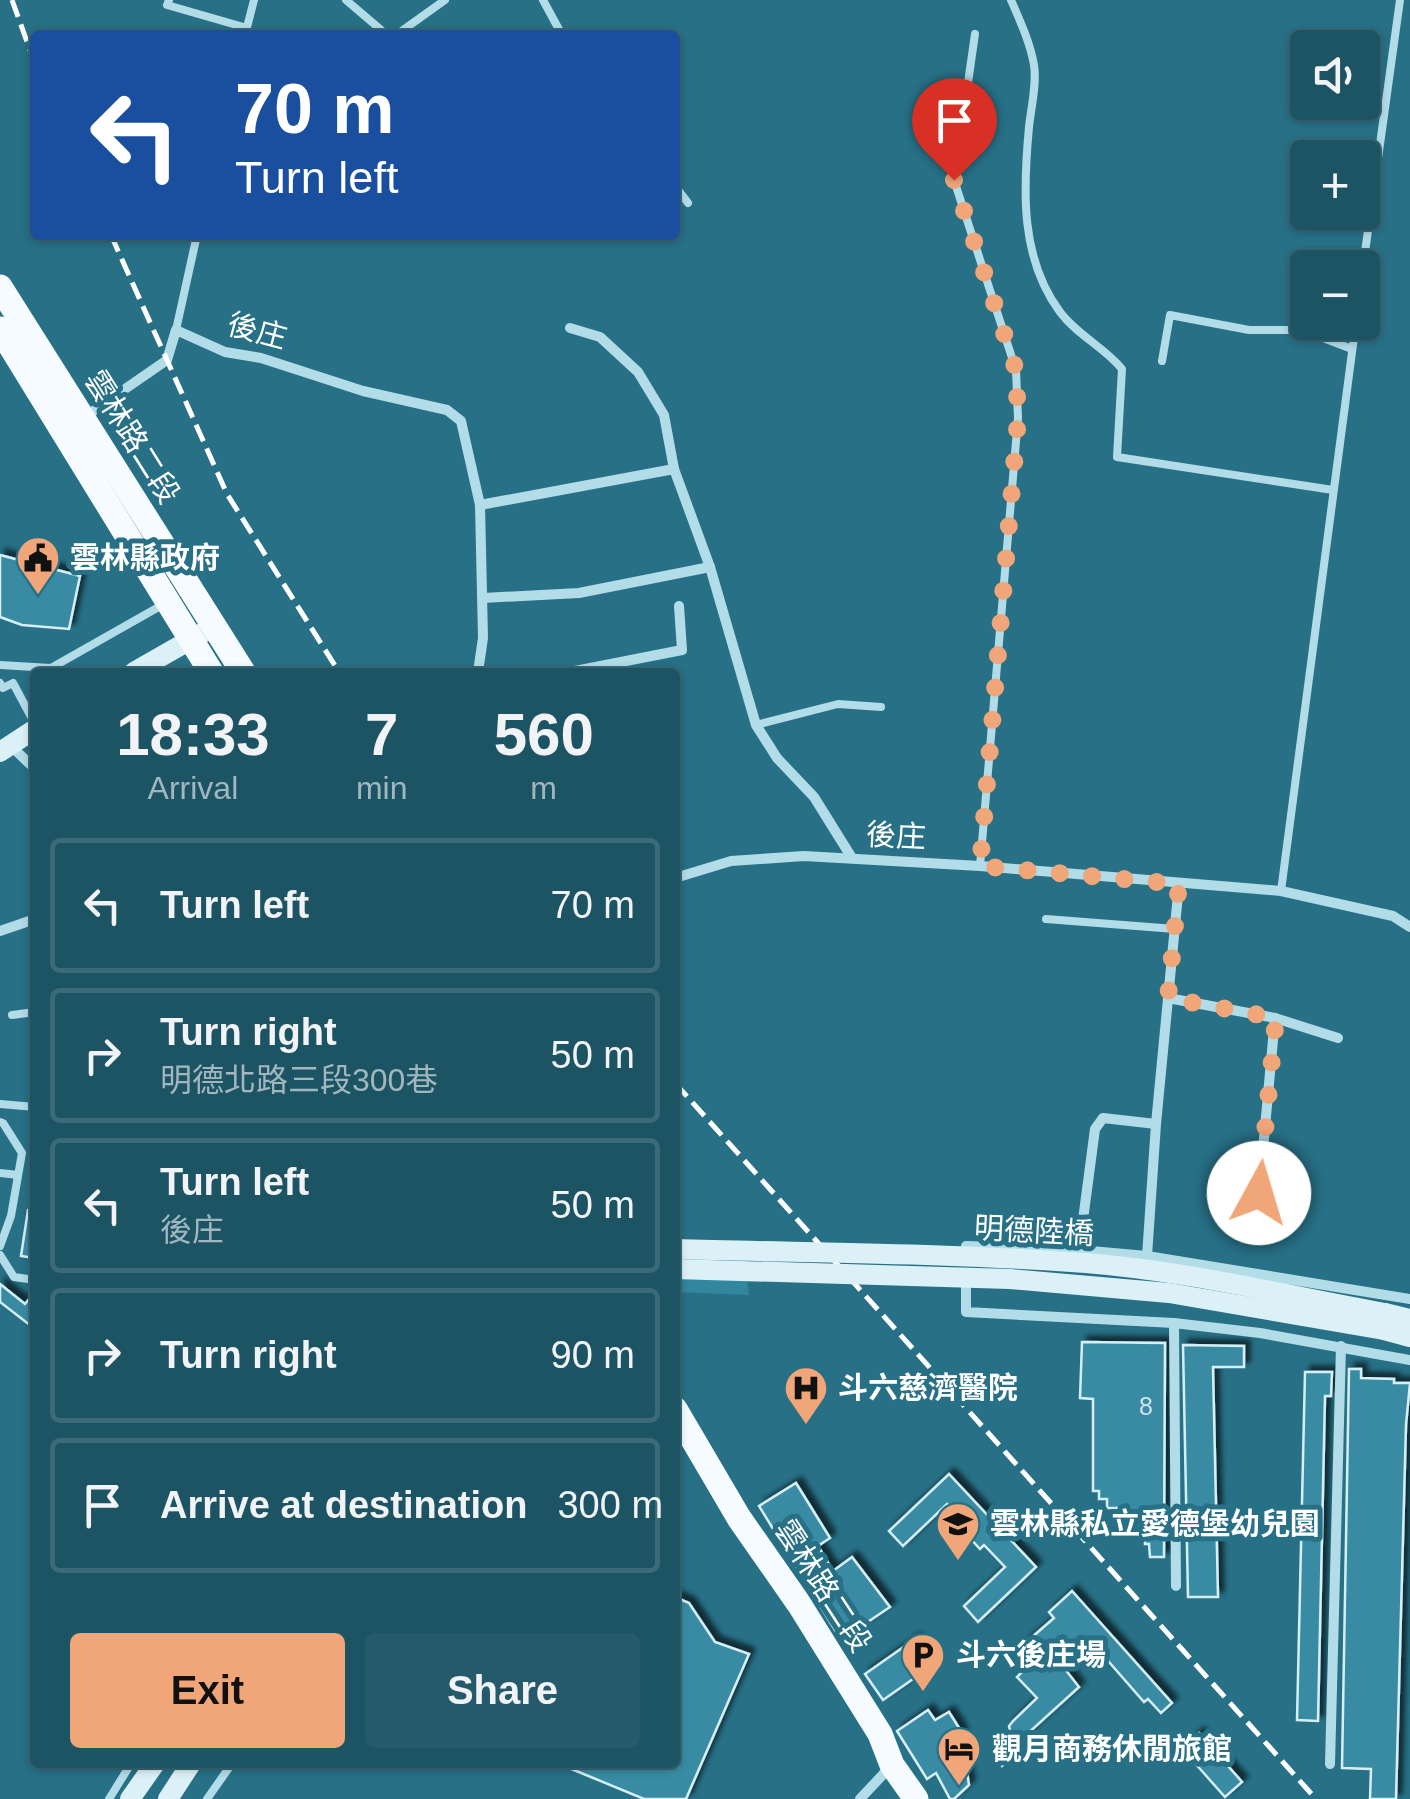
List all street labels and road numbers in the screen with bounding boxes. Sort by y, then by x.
street label: 後庄 [224,307,290,354]
street label: 雲林路二段 [79,364,186,509]
street label: 後庄 [865,817,927,854]
street label: 明德陸橋 [973,1211,1095,1250]
street label: 雲林路二段 [769,1514,878,1658]

